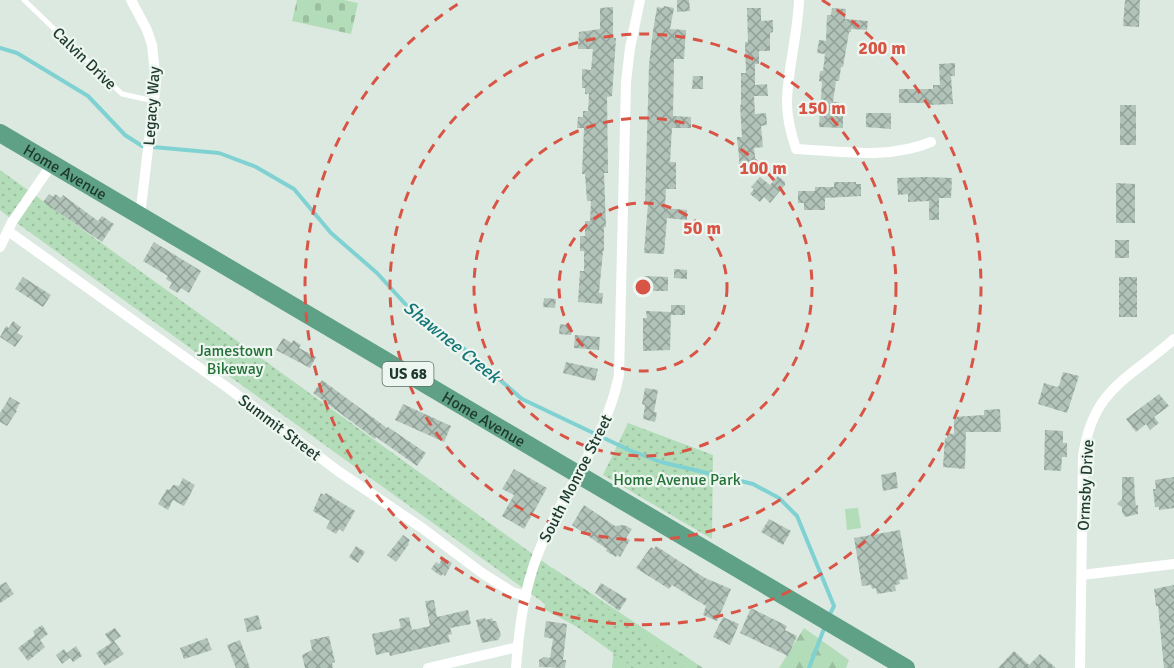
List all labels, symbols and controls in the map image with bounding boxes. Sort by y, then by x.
street label: Calvin Drive [48,23,121,94]
text: 200 m [858,37,906,59]
street label: Legacy Way [139,65,165,146]
text: 150 m [798,97,846,119]
street label: Home Avenue [20,140,110,205]
text: 100 m [739,157,787,179]
text: 50 m [683,217,721,239]
centre of rings [633,277,653,297]
water label: Shawnee Creek [399,296,506,389]
park label: Jamestown Bikeway [197,341,273,379]
road number: US 68 [382,362,434,386]
street label: Home Avenue [438,387,529,452]
street label: Summit Street [234,390,325,466]
street label: South Monroe Street [535,411,617,546]
street label: Ormsby Drive [1074,439,1098,531]
park label: Home Avenue Park [613,470,741,490]

